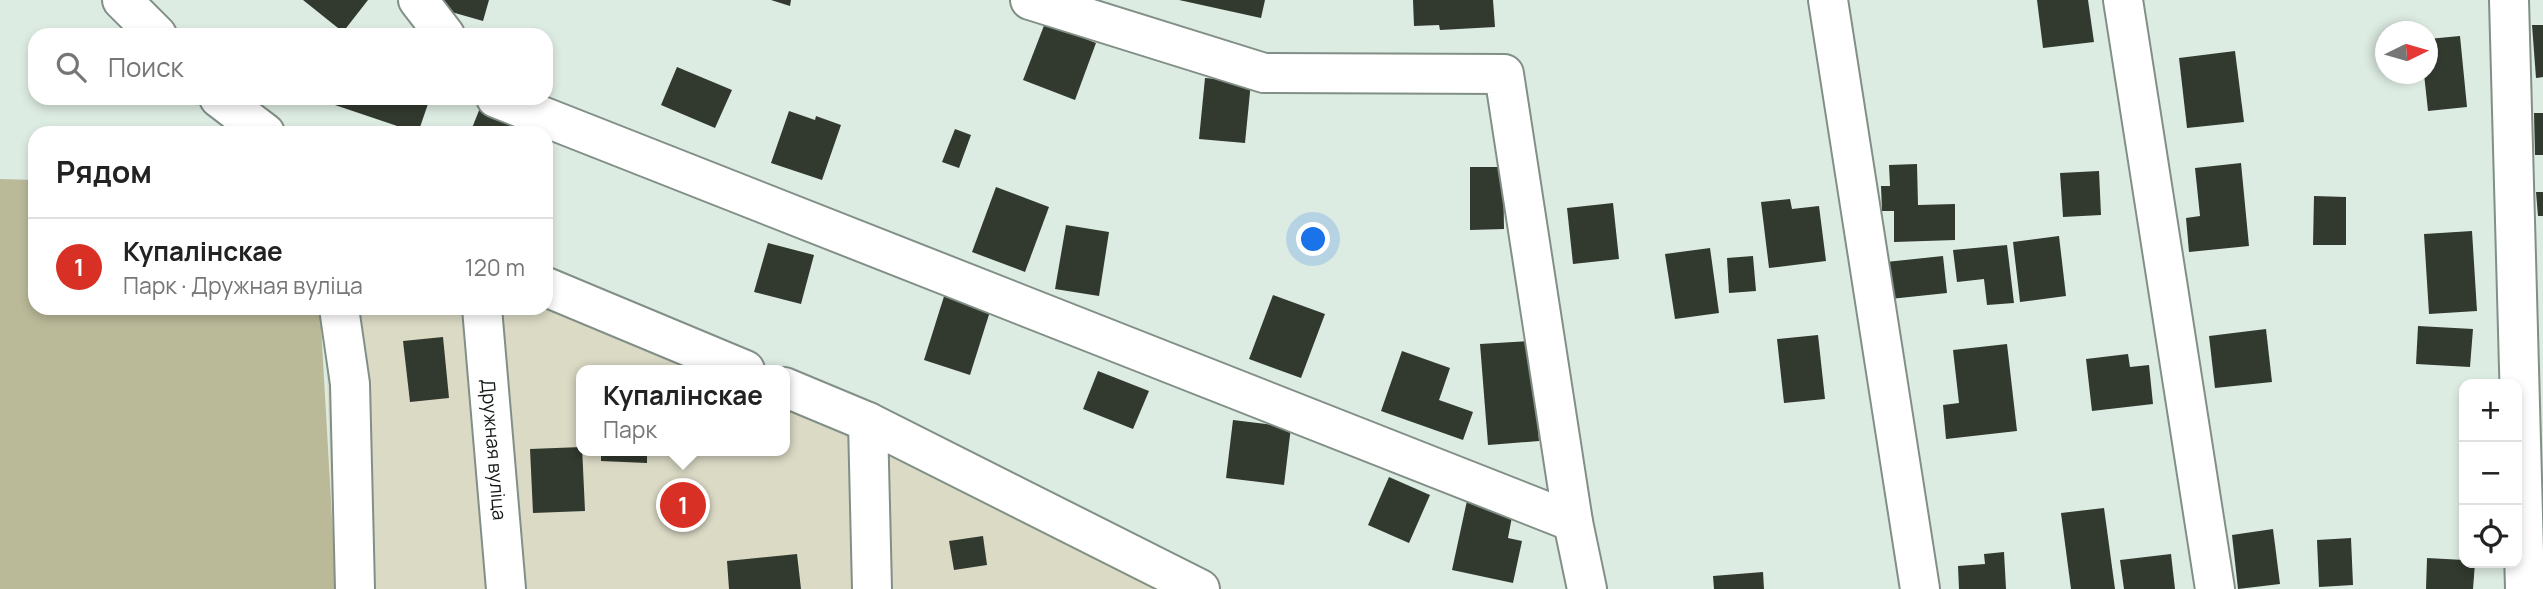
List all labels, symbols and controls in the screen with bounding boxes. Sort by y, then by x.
north arrow [2375,21,2438,84]
search box [28,28,553,105]
icon: search [52,48,90,86]
text: Поиск [108,49,183,85]
text: Рядом [56,151,152,192]
your location [1296,222,1330,256]
text: Купалінскае [123,233,283,269]
text: 1 [74,251,84,283]
text: 120 m [465,251,525,283]
text: Парк · Дружная вуліца [123,269,363,301]
popup [576,365,790,456]
text: Купалінскае [603,377,763,413]
street label: Дружная вуліца [475,378,513,521]
map controls [2459,379,2522,568]
button: + [2459,379,2522,442]
text: Парк [603,413,657,445]
button: − [2459,442,2522,505]
pin: 1 [660,479,706,531]
button: locate [2459,505,2522,568]

